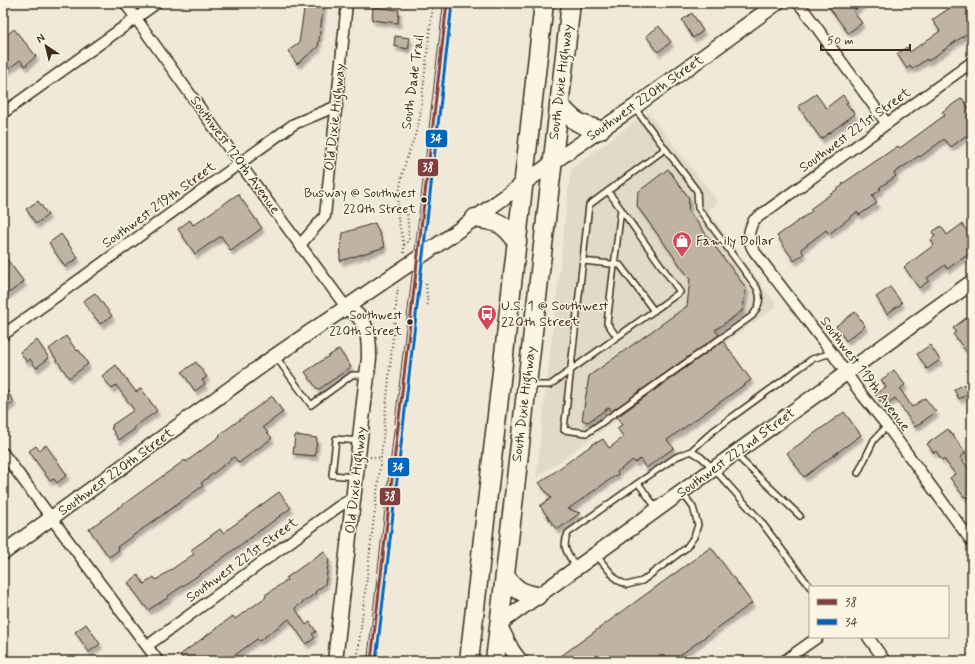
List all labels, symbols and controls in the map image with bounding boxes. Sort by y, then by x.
street label: South Dixie Highway [545,23,579,141]
north arrow [26,26,66,66]
scale bar [821,26,910,52]
text: N [34,31,48,46]
street label: South Dade Trail [397,33,429,131]
text: 50 m [827,33,854,49]
street label: Southwest 220th Street [583,50,708,145]
street label: Old Dixie Highway [320,63,352,172]
street label: Southwest 221st Street [796,83,915,177]
street label: Southwest 120th Avenue [186,92,284,218]
line badge: 34 [425,129,448,148]
text: 34 [430,132,442,146]
street label: Southwest 219th Street [99,157,220,252]
line badge: 38 [417,158,439,177]
text: 38 [423,161,434,175]
place label: Busway @ Southwest 220th Street [304,185,416,218]
marker: Busway @ Southwest 220th Street [419,195,429,205]
shop icon: Family Dollar [671,230,693,258]
place label: Family Dollar [696,232,774,250]
place label: U.S. 1 @ Southwest 220th Street [501,297,608,331]
bus stop icon: U.S. 1 @ Southwest 220th Street [476,303,498,331]
place label: Southwest 220th Street [329,307,402,340]
street label: Southwest 119th Avenue [816,313,914,435]
marker: Southwest 220th Street [405,317,415,327]
street label: South Dixie Highway [508,345,542,463]
street label: Southwest 222nd Street [673,404,799,502]
street label: Southwest 220th Street [55,423,178,520]
street label: Old Dixie Highway [341,426,373,535]
line badge: 34 [387,457,410,477]
text: 34 [392,461,404,475]
line badge: 38 [379,487,401,506]
text: 38 [385,490,396,504]
street label: Southwest 221st Street [183,513,302,607]
legend [809,586,949,638]
text: 38 [845,595,857,611]
text: 34 [845,615,858,631]

